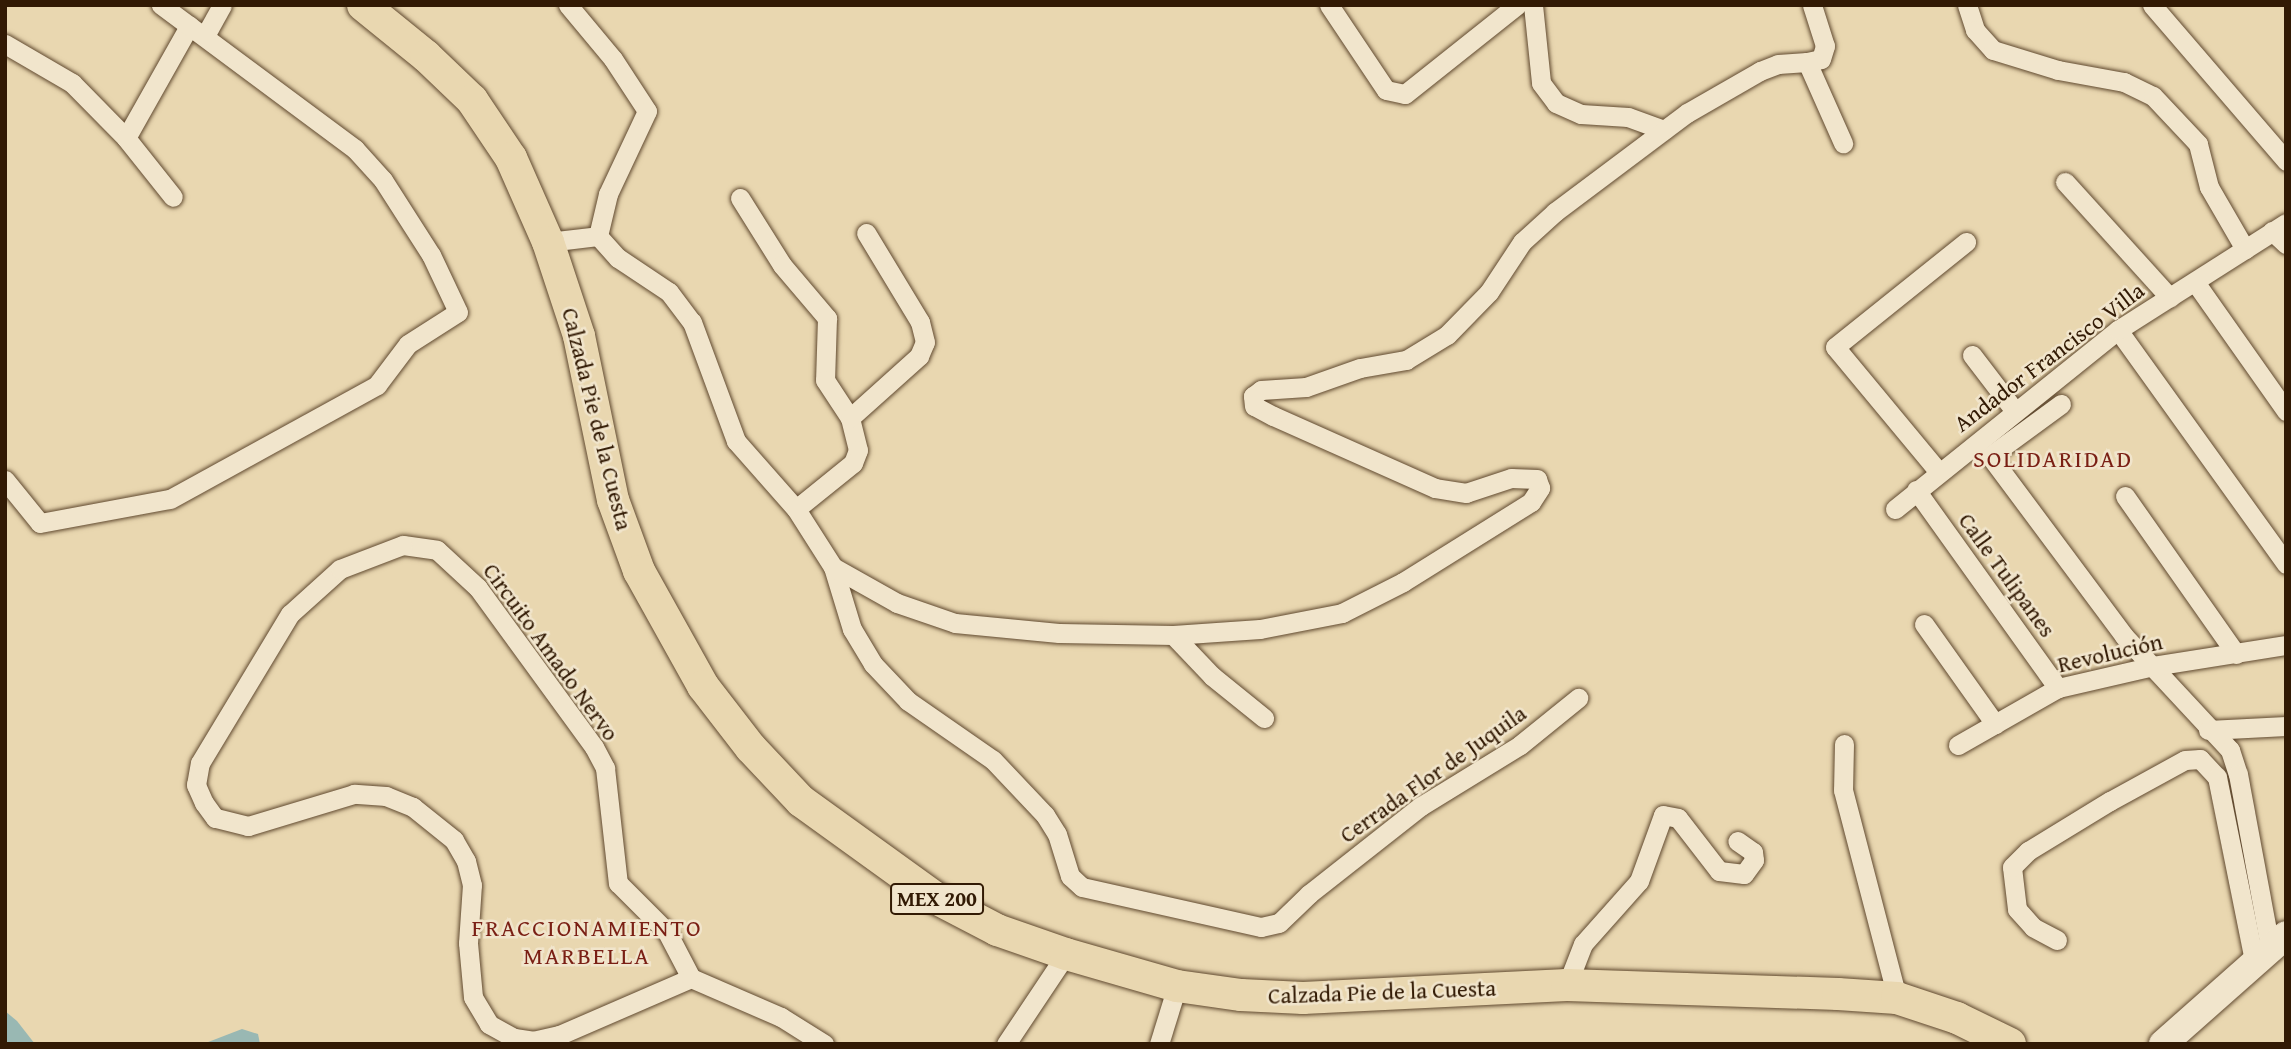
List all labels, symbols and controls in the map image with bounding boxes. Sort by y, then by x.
street label: Andador Francisco Villa [1948,276,2150,438]
street label: Calzada Pie de la Cuesta [556,305,638,533]
district label: SOLIDARIDAD [1974,445,2132,473]
street label: Calle Tulipanes [1953,508,2061,642]
street label: Circuito Amado Nervo [477,558,625,746]
street label: Revolución [2055,628,2165,678]
street label: Cerrada Flor de Juquila [1334,699,1532,849]
road number: MEX 200 [890,881,984,916]
district label: FRACCIONAMIENTO MARBELLA [473,914,701,970]
street label: Calzada Pie de la Cuesta [1268,974,1496,1010]

